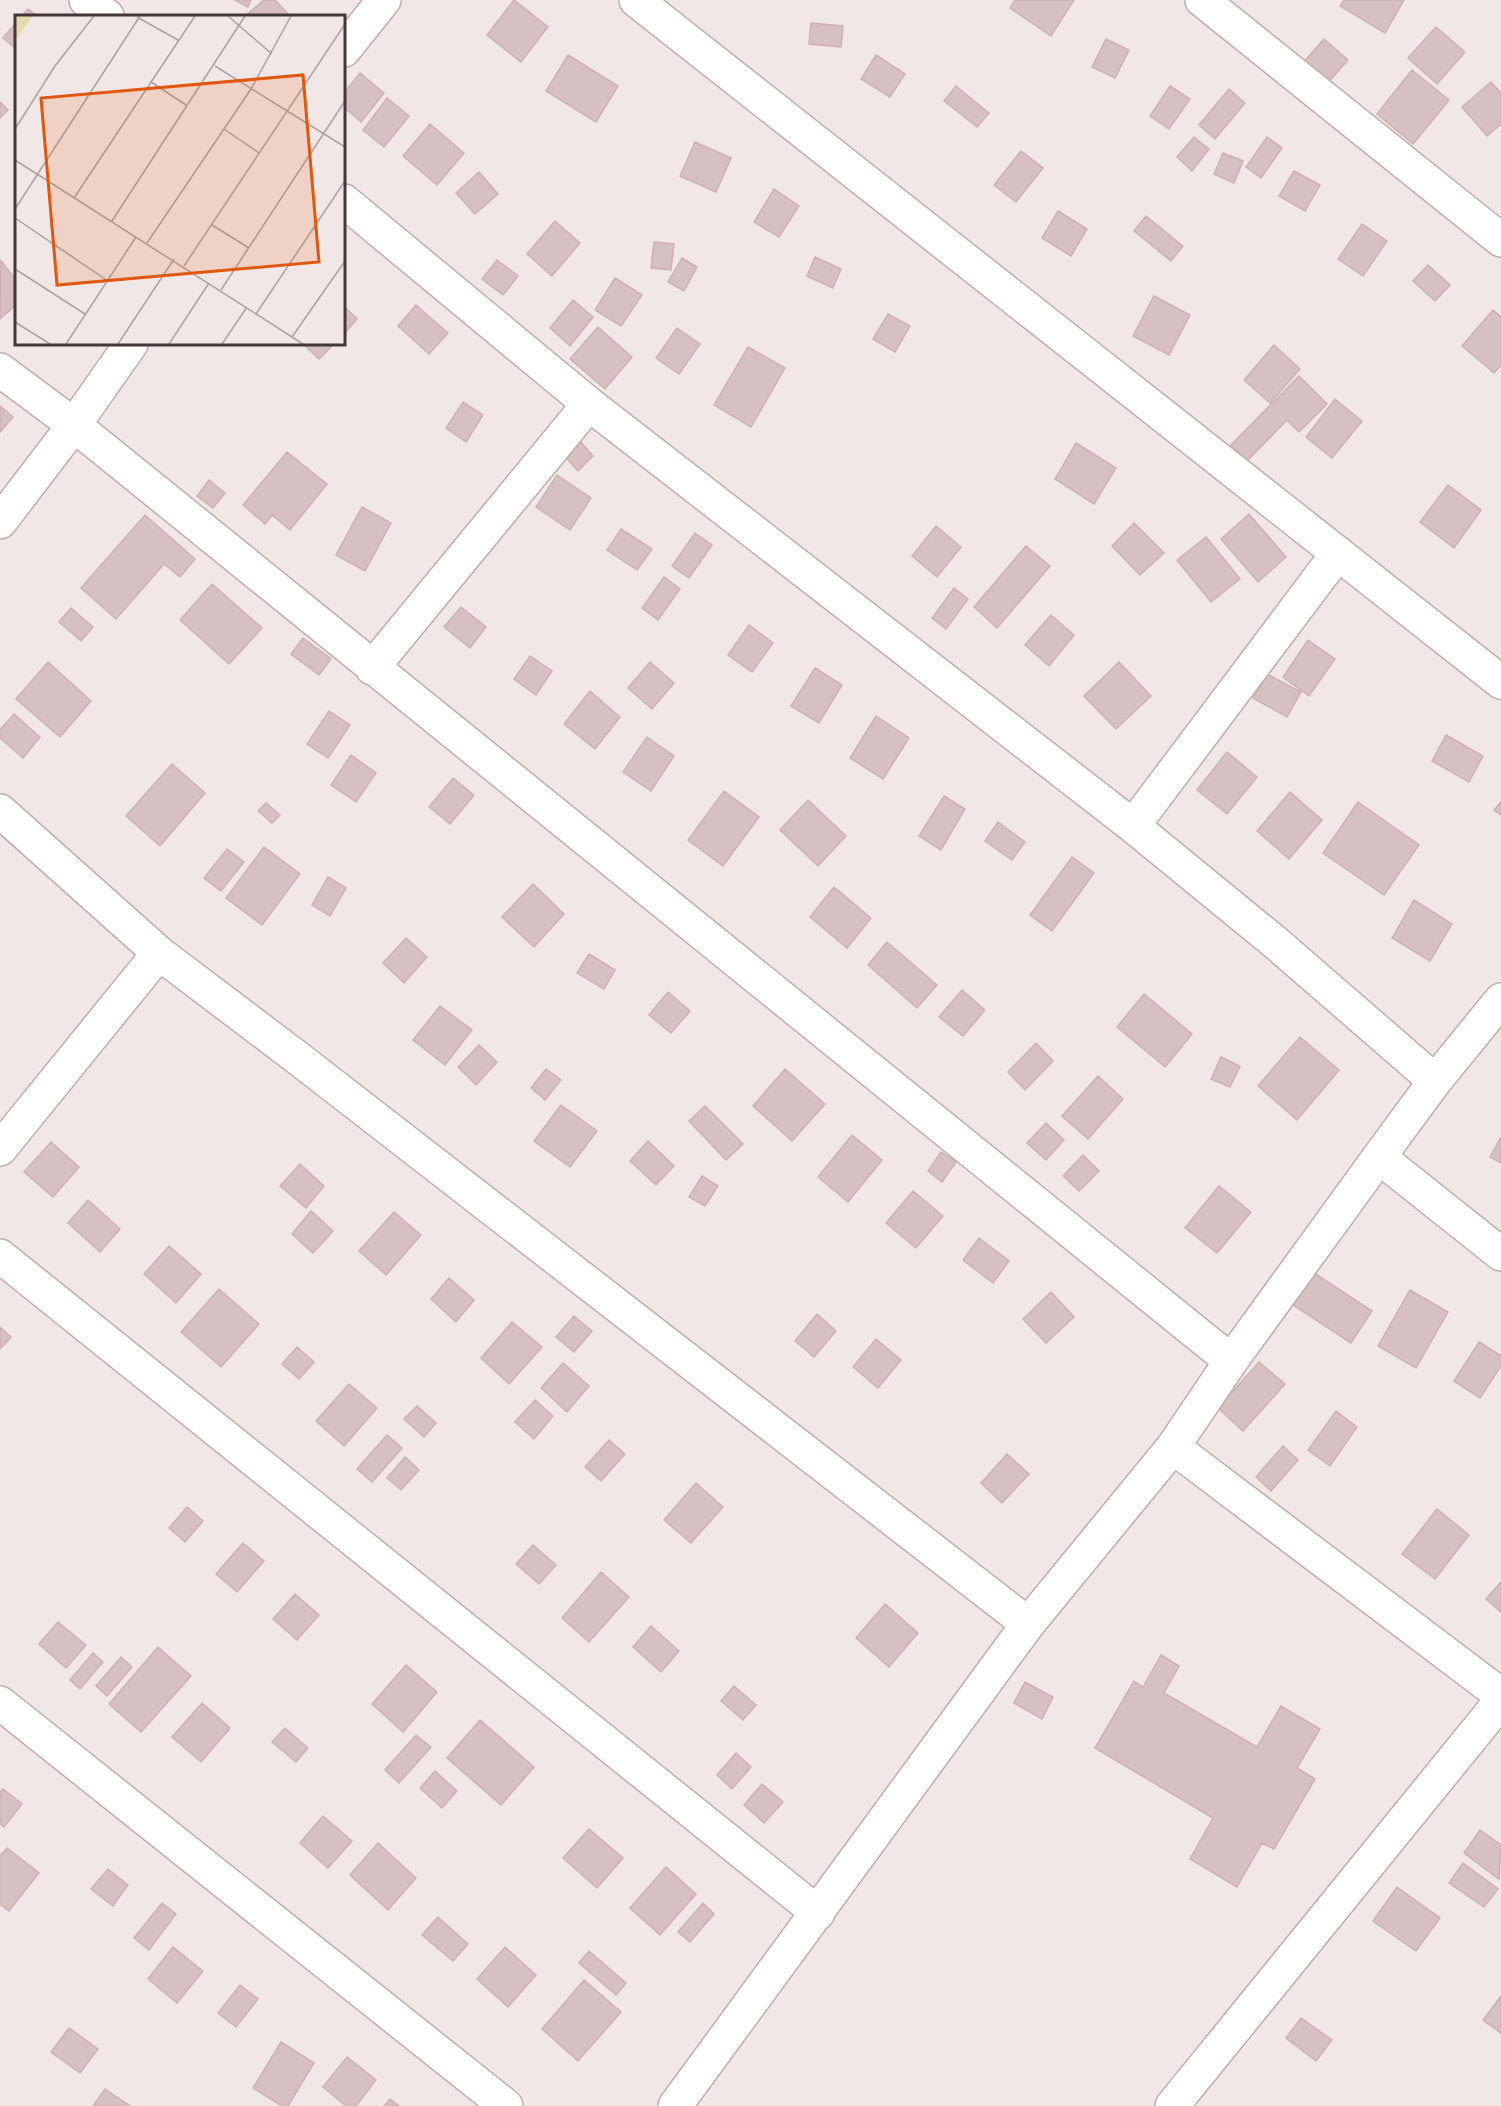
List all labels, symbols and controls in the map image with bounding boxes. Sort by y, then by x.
inset map [15,15,345,345]

